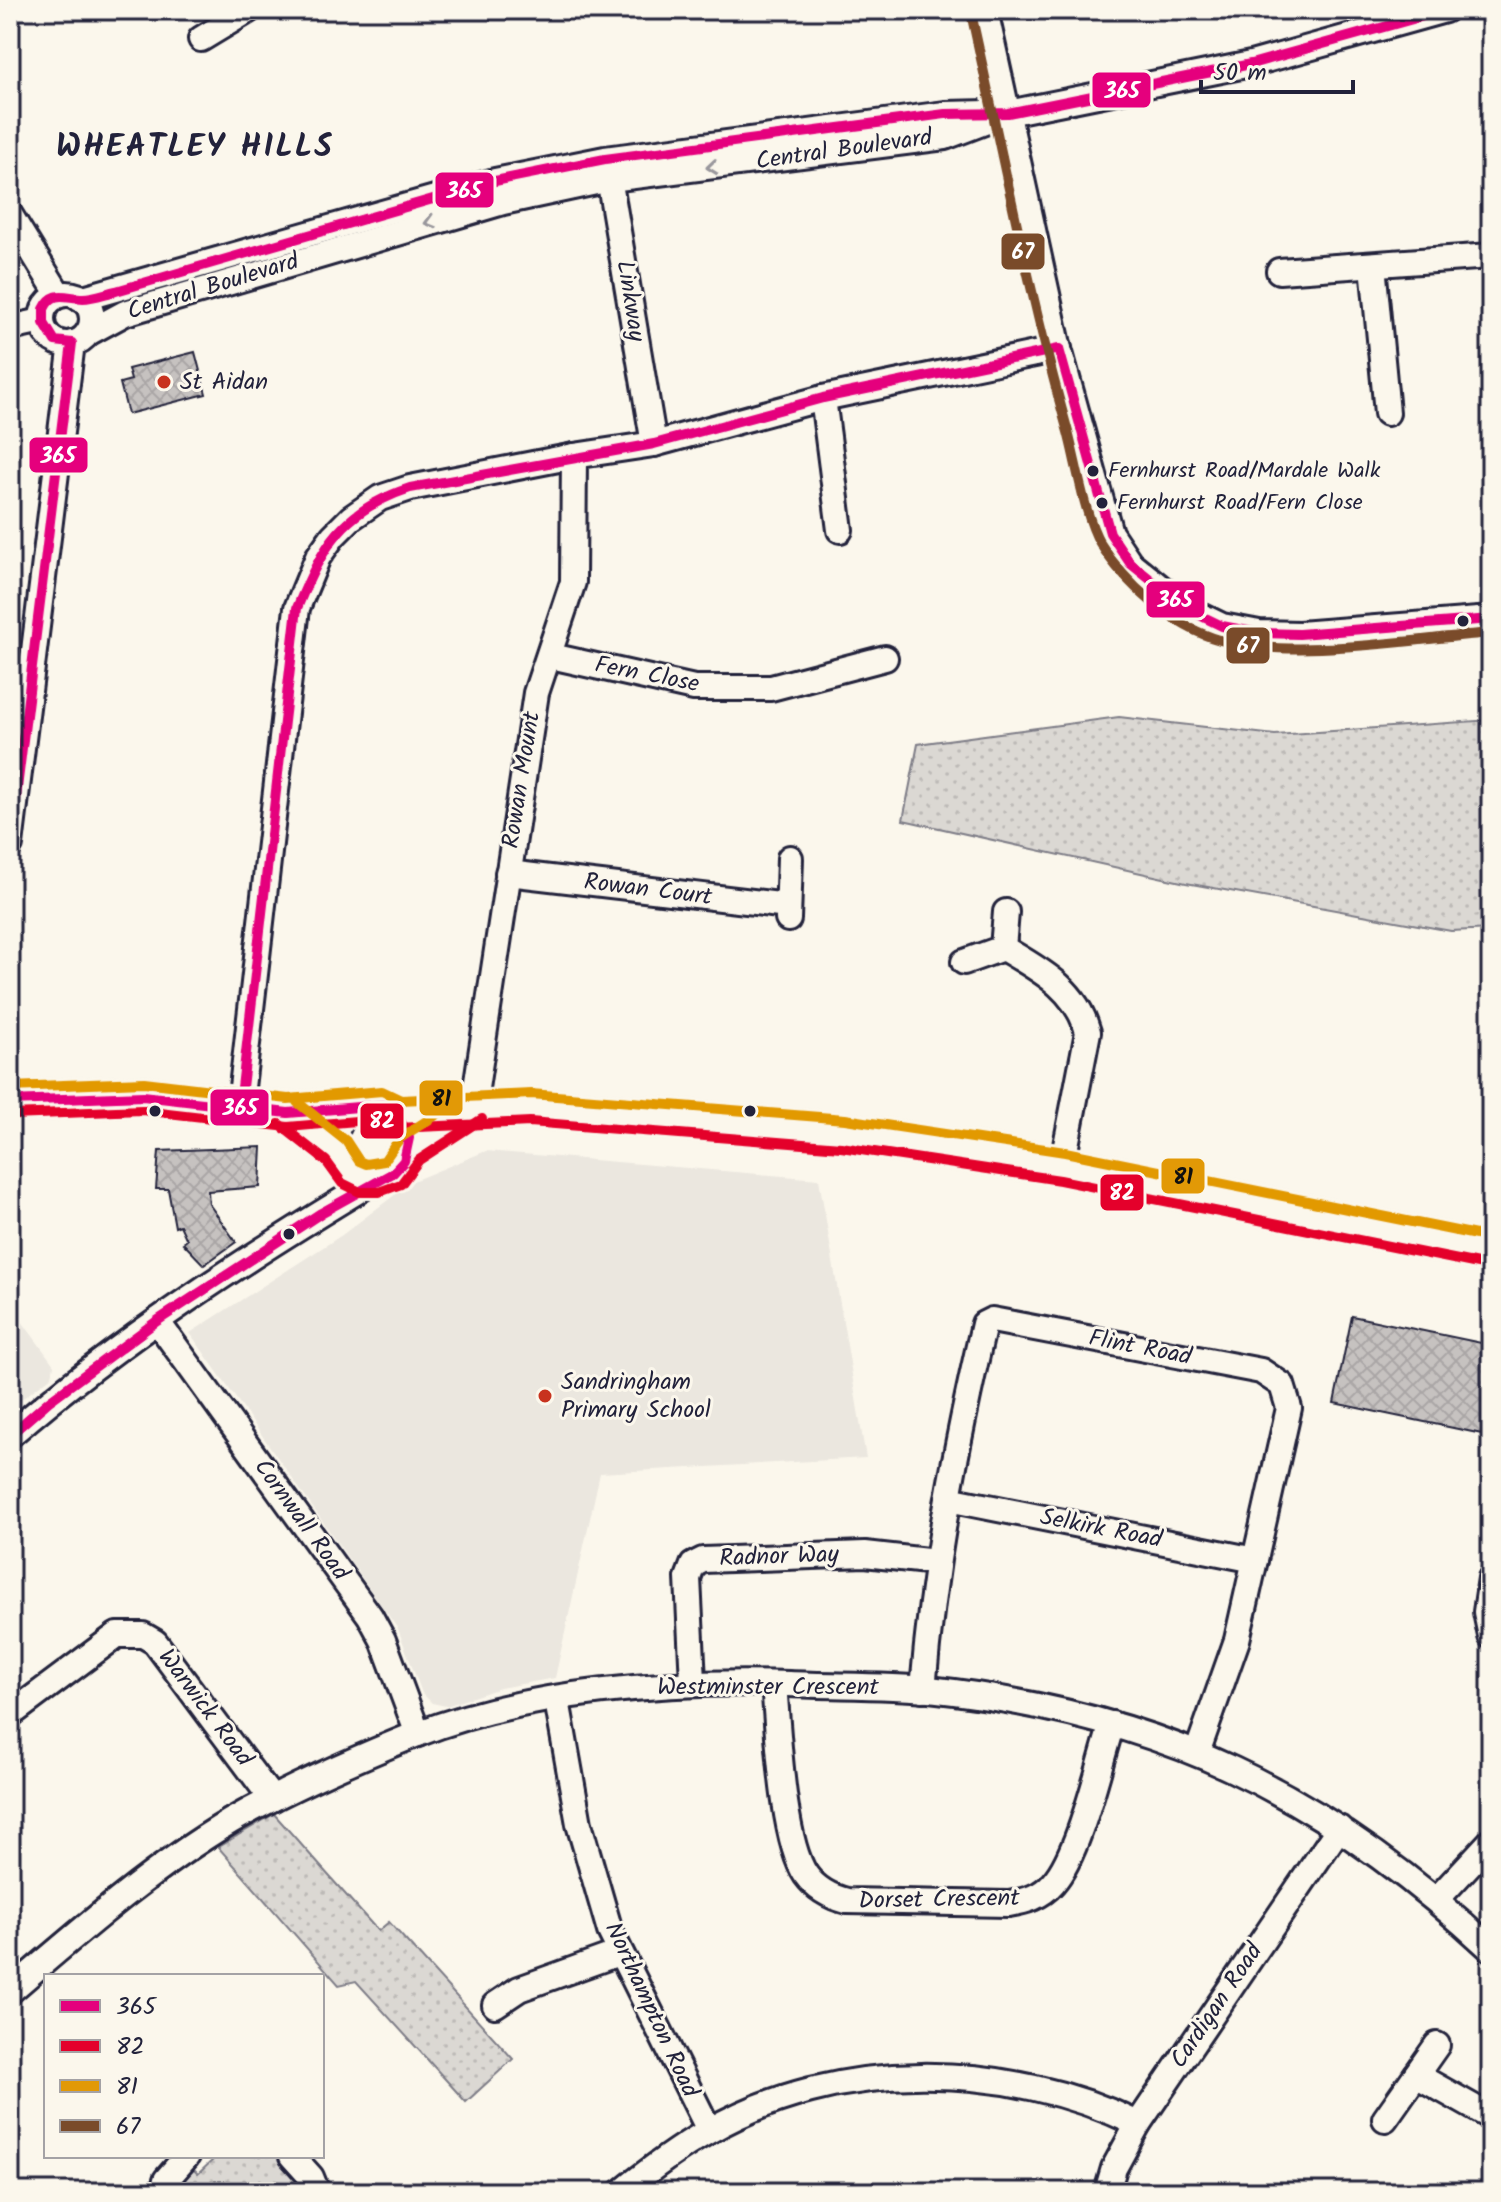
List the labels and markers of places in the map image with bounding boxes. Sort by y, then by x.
place label: St Aidan [180,363,268,402]
marker: St Aidan [155,373,173,391]
place label: Fernhurst Road/Mardale Walk [1108,454,1381,489]
marker: Fernhurst Road/Mardale Walk [1085,463,1101,479]
place label: Fernhurst Road/Fern Close [1117,486,1363,521]
marker: Fernhurst Road/Fern Close [1094,495,1110,511]
unlabelled marker [1455,613,1471,629]
unlabelled marker [147,1103,163,1119]
unlabelled marker [742,1103,758,1119]
unlabelled marker [281,1226,297,1242]
place label: Sandringham Primary School [561,1363,711,1430]
marker: Sandringham Primary School [536,1387,554,1405]

